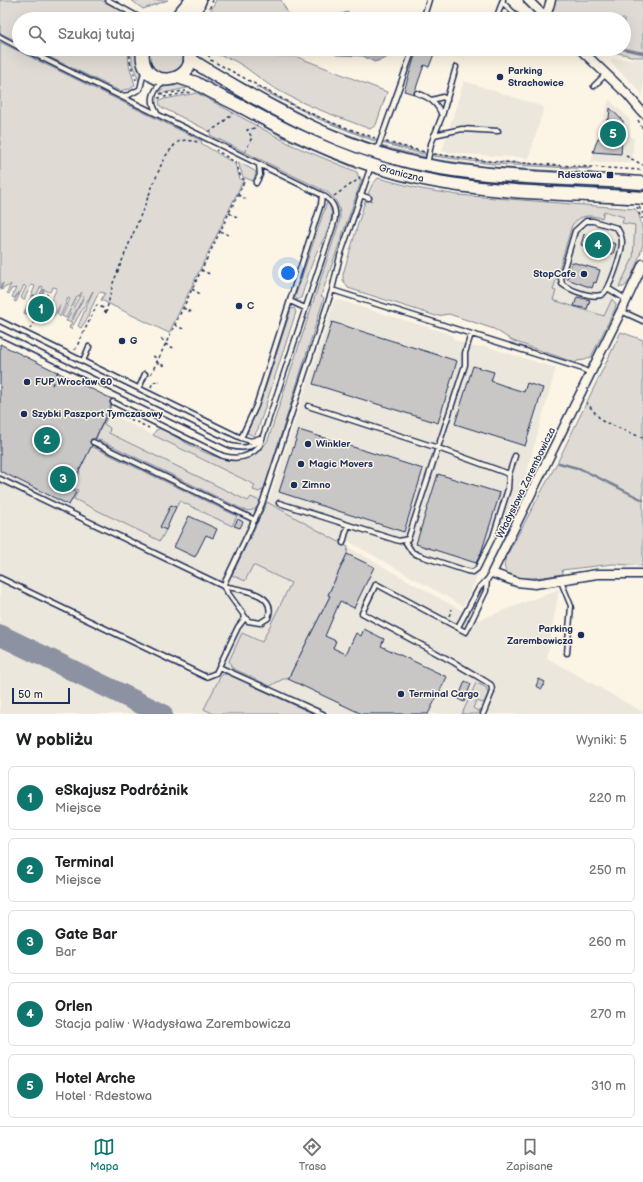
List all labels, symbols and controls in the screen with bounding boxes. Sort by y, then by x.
search box [12,12,631,56]
icon: search [26,23,48,45]
text: Szukaj tutaj [58,25,135,44]
place label: Parking Strachowice [508,65,564,89]
marker: Parking Strachowice [495,72,505,82]
pin: 5 [600,119,626,149]
street label: Graniczna [377,162,425,185]
place label: Rdestowa [558,169,602,181]
marker: Rdestowa [605,170,615,180]
pin: 4 [585,230,611,260]
your location [278,263,298,283]
place label: StopCafe [533,268,576,280]
marker: StopCafe [579,269,589,279]
pin: 1 [28,294,54,324]
place label: C [247,300,254,312]
marker: C [234,301,244,311]
place label: G [130,335,138,347]
marker: G [117,336,127,346]
place label: FUP Wrocław 60 [35,376,112,388]
marker: FUP Wrocław 60 [22,377,32,387]
place label: Szybki Paszport Tymczasowy [32,408,163,420]
marker: Szybki Paszport Tymczasowy [19,409,29,419]
pin: 2 [34,425,60,455]
street label: Władysława Zarembowicza [494,425,558,541]
place label: Winkler [316,438,351,450]
marker: Winkler [303,439,313,449]
place label: Magic Movers [309,458,373,470]
marker: Magic Movers [296,459,306,469]
pin: 3 [50,464,76,494]
place label: Zimno [302,479,331,491]
marker: Zimno [289,480,299,490]
place label: Parking Zarembowicza [507,623,573,647]
marker: Parking Zarembowicza [576,630,586,640]
scale bar [12,686,70,705]
text: 50 m [18,688,43,701]
place label: Terminal Cargo [409,688,479,700]
marker: Terminal Cargo [396,689,406,699]
text: W pobliżu [16,730,93,750]
text: Wyniki: 5 [576,732,627,748]
text: eSkajusz Podróżnik [55,781,188,800]
text: 1 [27,790,33,806]
text: 220 m [589,790,626,806]
text: Miejsce [55,800,101,816]
text: Terminal [55,853,114,872]
text: 2 [26,862,34,878]
text: 250 m [589,862,626,878]
text: Miejsce [55,872,101,888]
text: Gate Bar [55,925,117,944]
text: 3 [26,934,34,950]
text: 260 m [588,934,626,950]
text: Bar [55,944,76,960]
text: Orlen [55,997,93,1016]
text: 4 [26,1006,34,1022]
text: 270 m [590,1006,626,1022]
text: Stacja paliw · Władysława Zarembowicza [55,1016,291,1032]
text: Hotel Arche [55,1069,135,1088]
text: 5 [26,1078,34,1094]
text: 310 m [591,1078,626,1094]
text: Hotel · Rdestowa [55,1088,152,1104]
tab: Mapa [90,1136,118,1173]
tab: Trasa [299,1136,326,1173]
tab: Zapisane [507,1136,553,1173]

